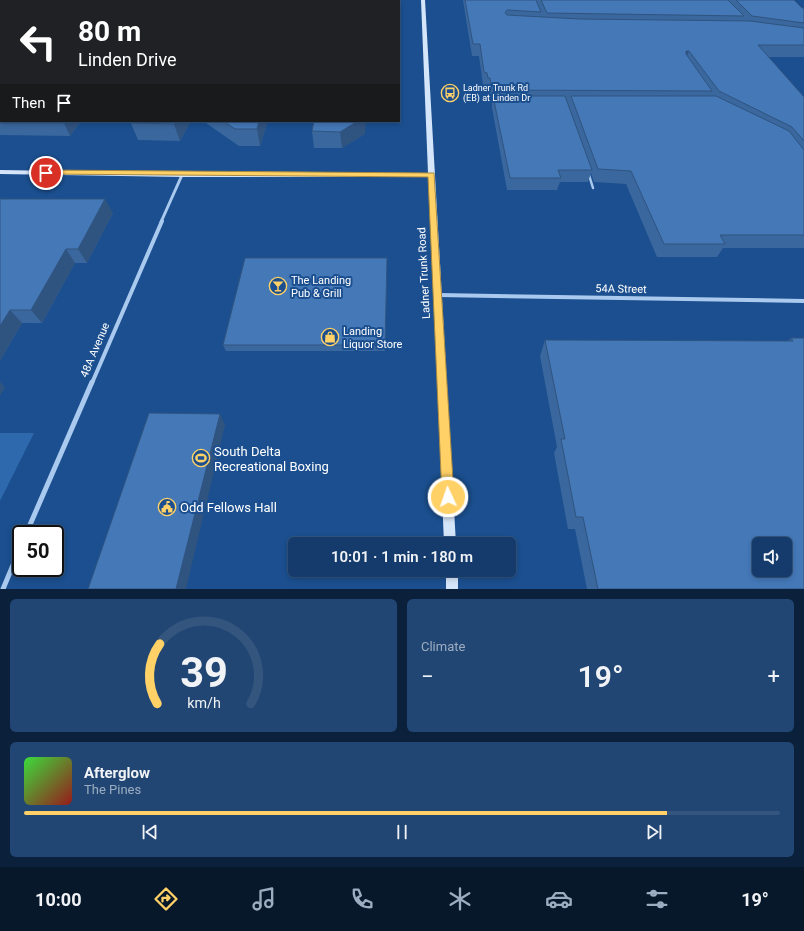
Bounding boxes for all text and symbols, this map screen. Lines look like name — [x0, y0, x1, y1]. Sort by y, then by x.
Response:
text: 80 m — [78, 15, 141, 48]
icon: left — [12, 16, 64, 68]
text: Linden Drive — [78, 49, 177, 70]
bus stop icon: Ladner Trunk Rd (EB) at Linden Dr — [440, 83, 460, 103]
place label: Ladner Trunk Rd (EB) at Linden Dr — [463, 83, 530, 104]
icon: arrive — [53, 92, 75, 114]
text: Then — [12, 94, 45, 112]
pin — [29, 156, 63, 190]
icon: arrive — [35, 162, 57, 184]
street label: Ladner Trunk Road — [415, 227, 433, 319]
place label: The Landing Pub & Grill — [291, 274, 351, 300]
bar icon: The Landing Pub & Grill — [268, 276, 288, 296]
street label: 54A Street — [595, 282, 647, 296]
street label: 48A Avenue — [78, 321, 112, 379]
place label: Landing Liquor Store — [343, 325, 403, 351]
shop icon: Landing Liquor Store — [320, 327, 340, 347]
place label: South Delta Recreational Boxing — [214, 444, 329, 474]
sports icon: South Delta Recreational Boxing — [191, 448, 211, 468]
position arrow — [427, 476, 469, 518]
public building icon: Odd Fellows Hall — [157, 497, 177, 517]
place label: Odd Fellows Hall — [180, 500, 277, 515]
speed limit sign: 50 — [12, 525, 64, 577]
map controls — [752, 537, 792, 577]
button: sound — [752, 537, 792, 577]
text: 10:01 · 1 min · 180 m — [331, 548, 473, 566]
text: Climate — [421, 639, 465, 654]
text: 39 — [180, 647, 227, 696]
text: 19° — [578, 659, 623, 694]
text: − — [421, 664, 434, 689]
text: + — [768, 664, 780, 689]
text: km/h — [187, 694, 220, 710]
text: Afterglow — [84, 764, 150, 782]
text: The Pines — [84, 782, 141, 797]
icon: previous — [139, 821, 161, 843]
icon: pause — [391, 821, 413, 843]
icon: next — [643, 821, 665, 843]
icon: directions — [152, 885, 180, 913]
icon: music — [250, 885, 278, 913]
icon: phone — [348, 885, 376, 913]
icon: climate — [446, 885, 474, 913]
icon: car — [545, 885, 573, 913]
icon: filters — [643, 885, 671, 913]
text: 10:00 — [35, 889, 82, 910]
text: 19° — [741, 889, 769, 910]

